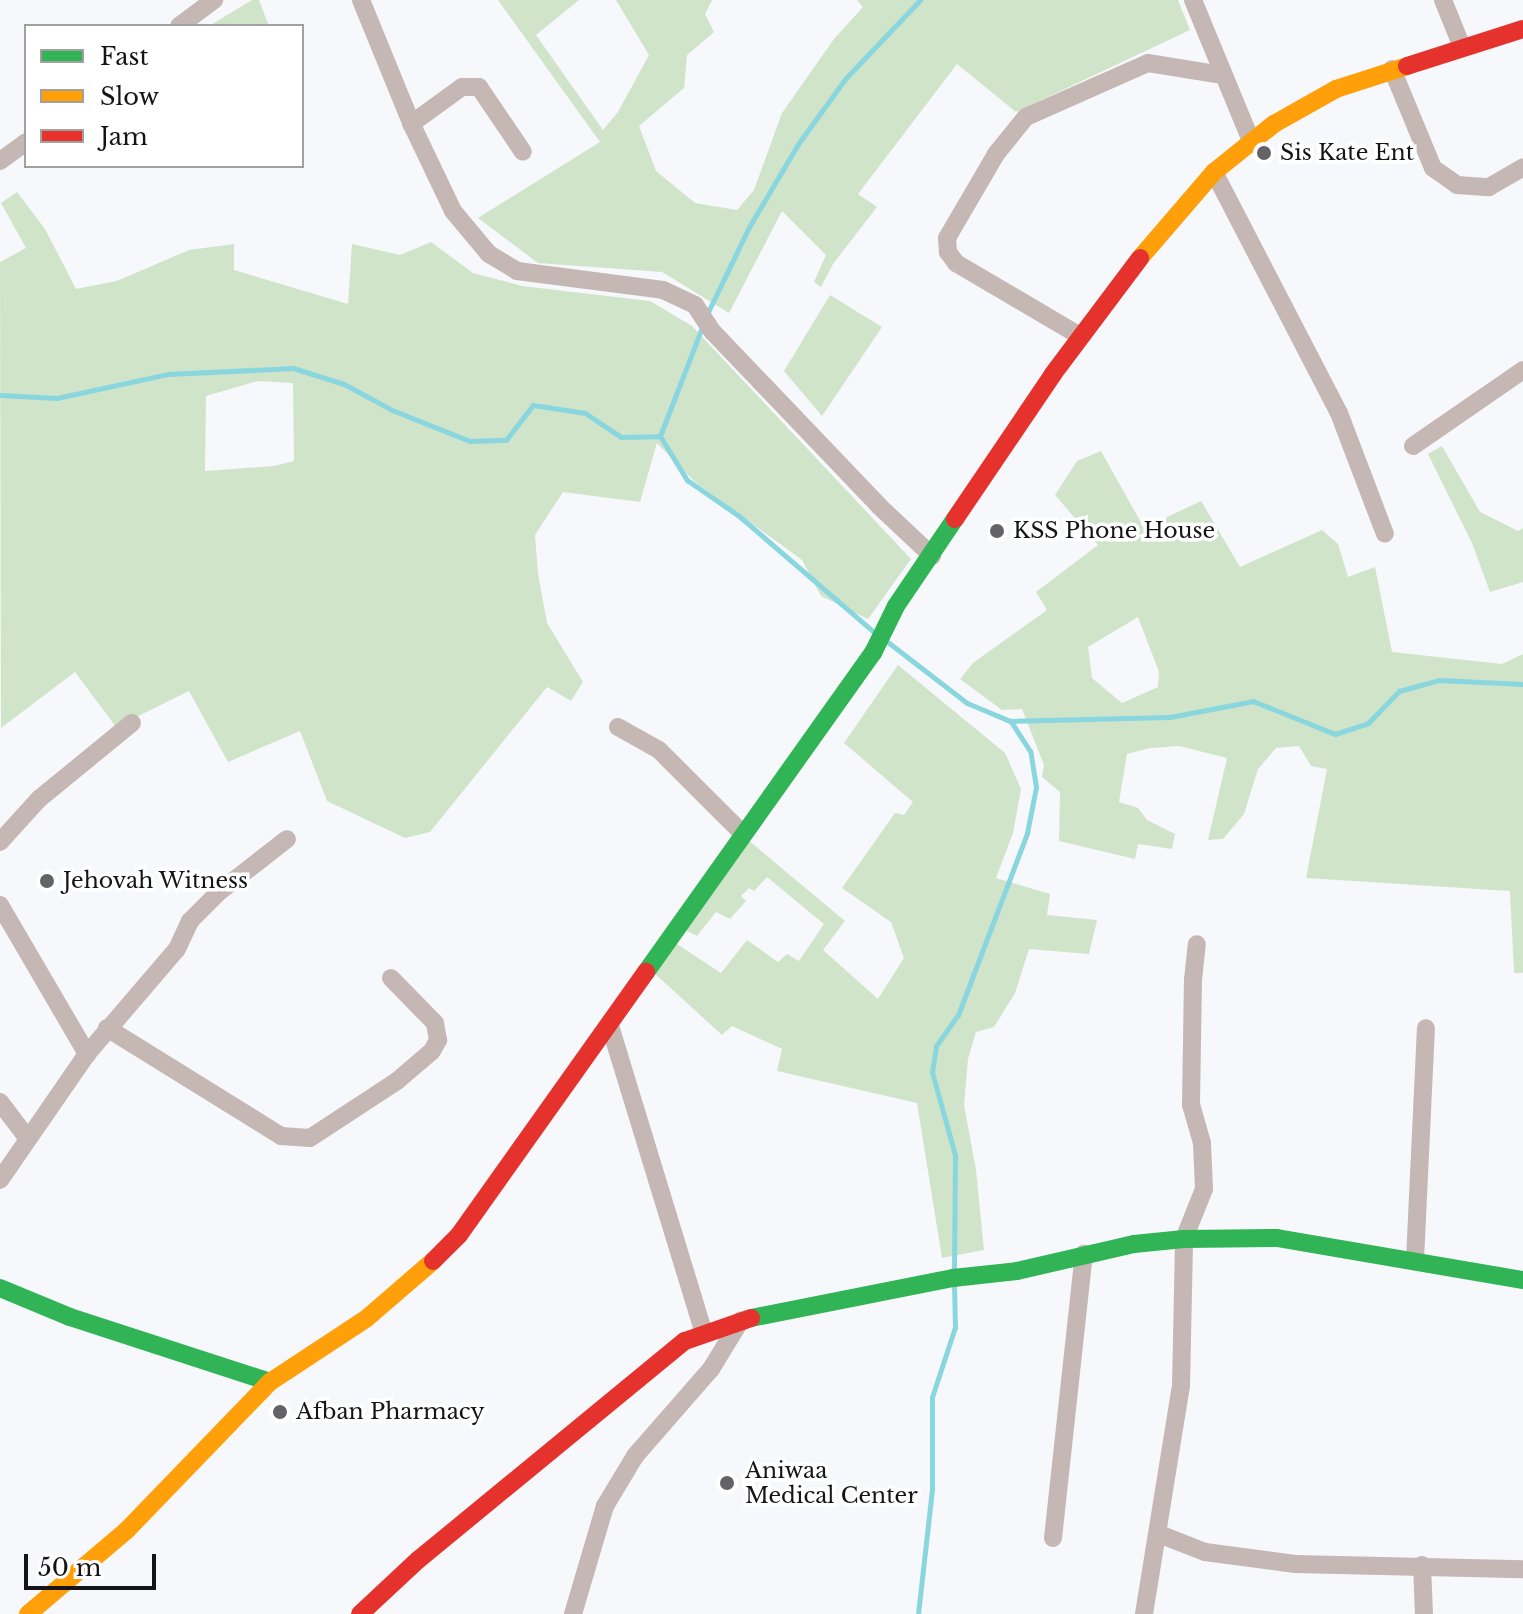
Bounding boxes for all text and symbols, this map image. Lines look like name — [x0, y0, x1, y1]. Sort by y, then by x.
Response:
legend — [24, 24, 304, 168]
text: Fast — [100, 42, 148, 71]
text: Slow — [100, 82, 159, 111]
text: Jam — [100, 122, 148, 151]
place label: Sis Kate Ent — [1280, 140, 1414, 166]
marker: Sis Kate Ent — [1255, 144, 1273, 162]
place label: KSS Phone House — [1013, 518, 1215, 544]
marker: KSS Phone House — [988, 522, 1006, 540]
place label: Jehovah Witness — [63, 868, 249, 894]
marker: Jehovah Witness — [38, 872, 56, 890]
place label: Afban Pharmacy — [296, 1399, 485, 1425]
marker: Afban Pharmacy — [271, 1403, 289, 1421]
place label: Aniwaa Medical Center — [745, 1457, 918, 1508]
marker: Aniwaa Medical Center — [716, 1472, 738, 1494]
scale bar — [28, 1538, 160, 1588]
text: 50 m — [38, 1553, 101, 1582]

